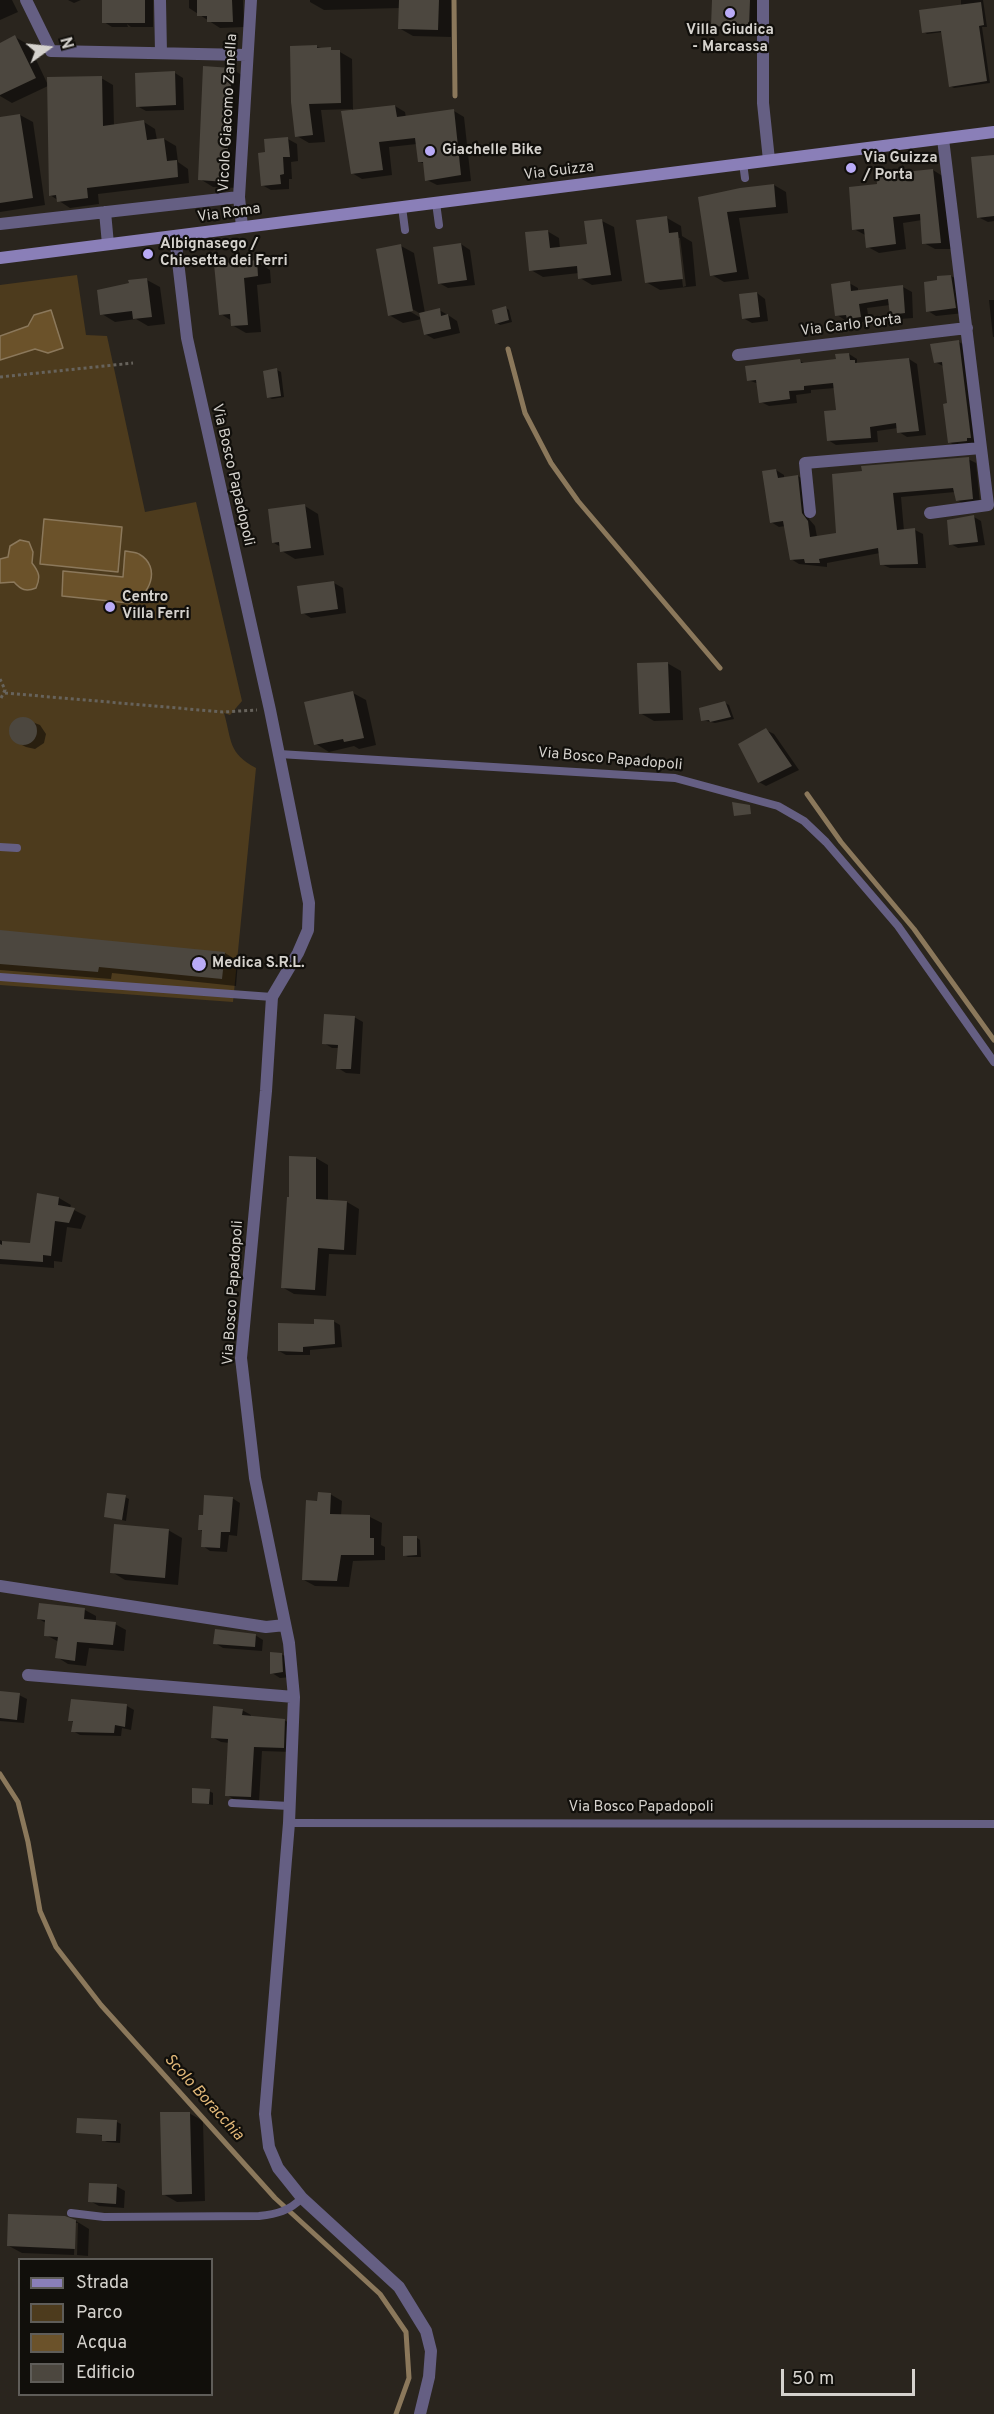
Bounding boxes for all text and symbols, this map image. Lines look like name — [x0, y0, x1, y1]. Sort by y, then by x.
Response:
marker: Villa Giudica - Marcassa — [723, 6, 737, 20]
north arrow — [18, 18, 78, 78]
place label: Villa Giudica - Marcassa — [686, 22, 774, 57]
street label: Vicolo Giacomo Zanella — [216, 33, 242, 193]
text: N — [54, 35, 77, 51]
place label: Giachelle Bike — [442, 142, 542, 160]
marker: Giachelle Bike — [423, 144, 437, 158]
place label: Via Guizza / Porta — [863, 150, 938, 185]
street label: Via Guizza — [523, 159, 595, 185]
marker: Via Guizza / Porta — [844, 161, 858, 175]
street label: Via Roma — [196, 201, 262, 227]
place label: Albignasego / Chiesetta dei Ferri — [160, 236, 288, 271]
marker: Albignasego / Chiesetta dei Ferri — [141, 247, 155, 261]
street label: Via Carlo Porta — [799, 311, 903, 341]
street label: Via Bosco Papadopoli — [207, 402, 257, 548]
place label: Centro Villa Ferri — [122, 589, 190, 624]
marker: Centro Villa Ferri — [103, 600, 117, 614]
street label: Via Bosco Papadopoli — [537, 745, 683, 775]
marker: Medica S.R.L. — [190, 955, 208, 973]
place label: Medica S.R.L. — [212, 955, 305, 973]
street label: Via Bosco Papadopoli — [220, 1220, 248, 1366]
street label: Via Bosco Papadopoli — [568, 1799, 714, 1817]
water label: Scolo Boracchia — [159, 2051, 247, 2145]
legend — [18, 2258, 213, 2396]
text: Strada — [76, 2272, 129, 2295]
text: Parco — [76, 2302, 122, 2325]
text: Acqua — [76, 2332, 127, 2355]
scale bar — [784, 2357, 918, 2395]
text: Edificio — [76, 2362, 135, 2385]
text: 50 m — [792, 2368, 834, 2391]

